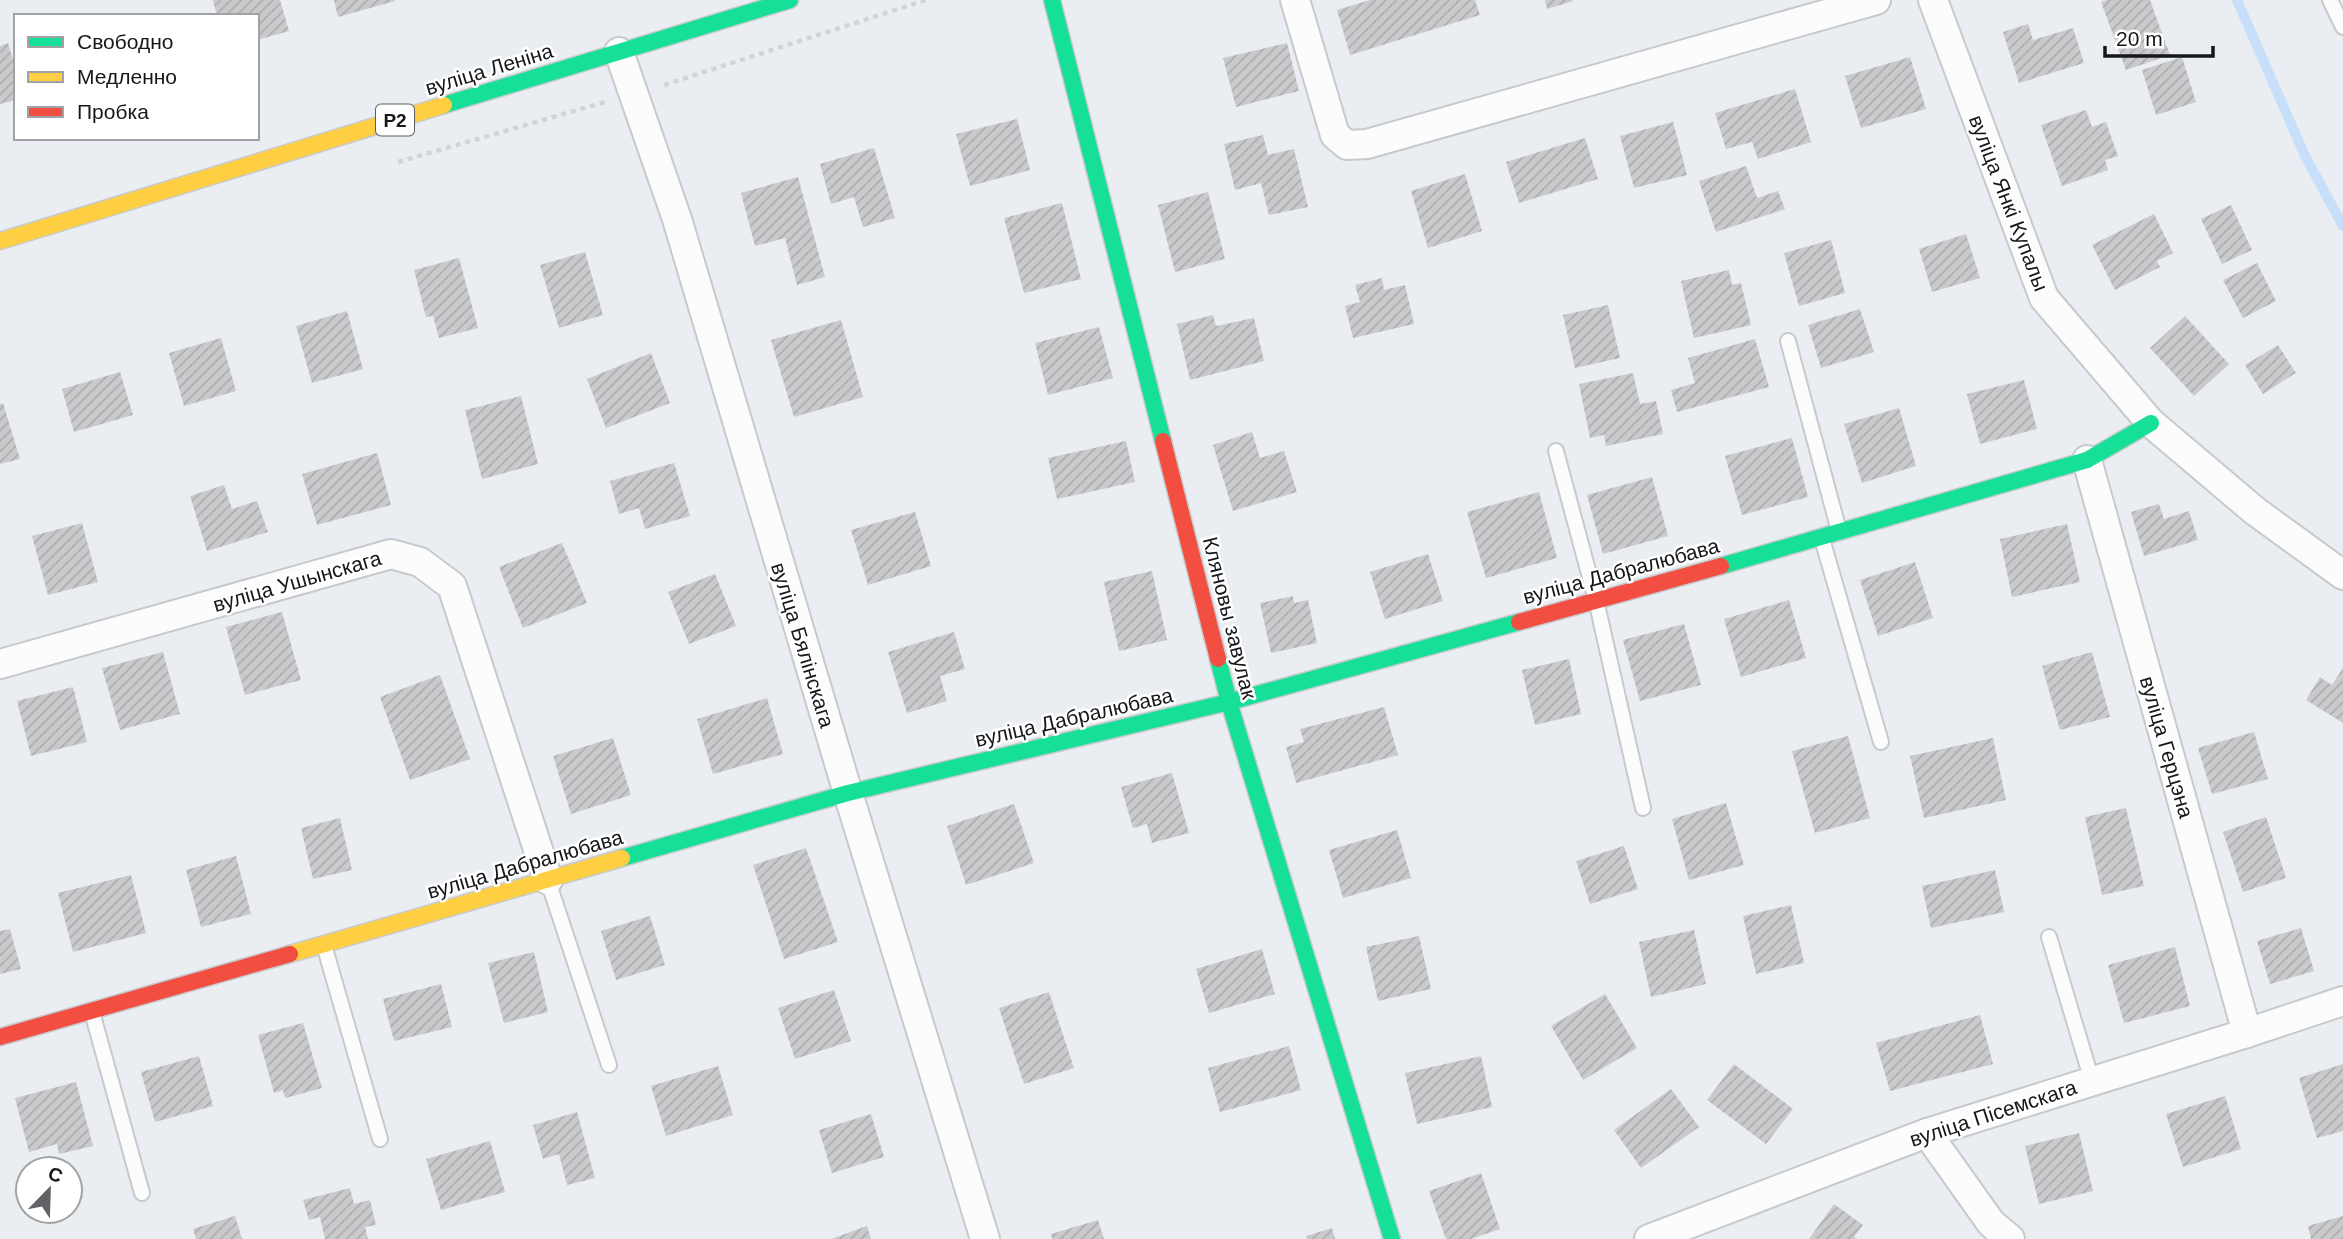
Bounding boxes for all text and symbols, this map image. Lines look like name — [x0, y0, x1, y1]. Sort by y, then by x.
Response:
legend — [14, 14, 259, 140]
scale bar — [2105, 14, 2214, 58]
text: 20 m — [2116, 27, 2163, 50]
text: Свободно — [77, 30, 174, 53]
street label: вуліца Леніна — [422, 39, 556, 99]
text: Медленно — [77, 65, 177, 88]
text: Пробка — [77, 100, 149, 123]
road number: Р2 — [376, 104, 414, 136]
street label: вуліца Янкі Купалы — [1965, 112, 2053, 294]
street label: Кляновы завулак — [1199, 534, 1261, 702]
street label: вуліца Дабралюбава — [1520, 534, 1722, 608]
street label: вуліца Ушынскага — [210, 546, 384, 616]
street label: вуліца Бялінскага — [767, 560, 839, 731]
street label: вуліца Герцэна — [2136, 673, 2198, 821]
street label: вуліца Дабралюбава — [973, 683, 1175, 751]
street label: вуліца Дабралюбава — [425, 825, 626, 903]
street label: вуліца Пісемскага — [1907, 1075, 2080, 1151]
north arrow — [14, 1155, 84, 1225]
text: С — [45, 1162, 66, 1187]

